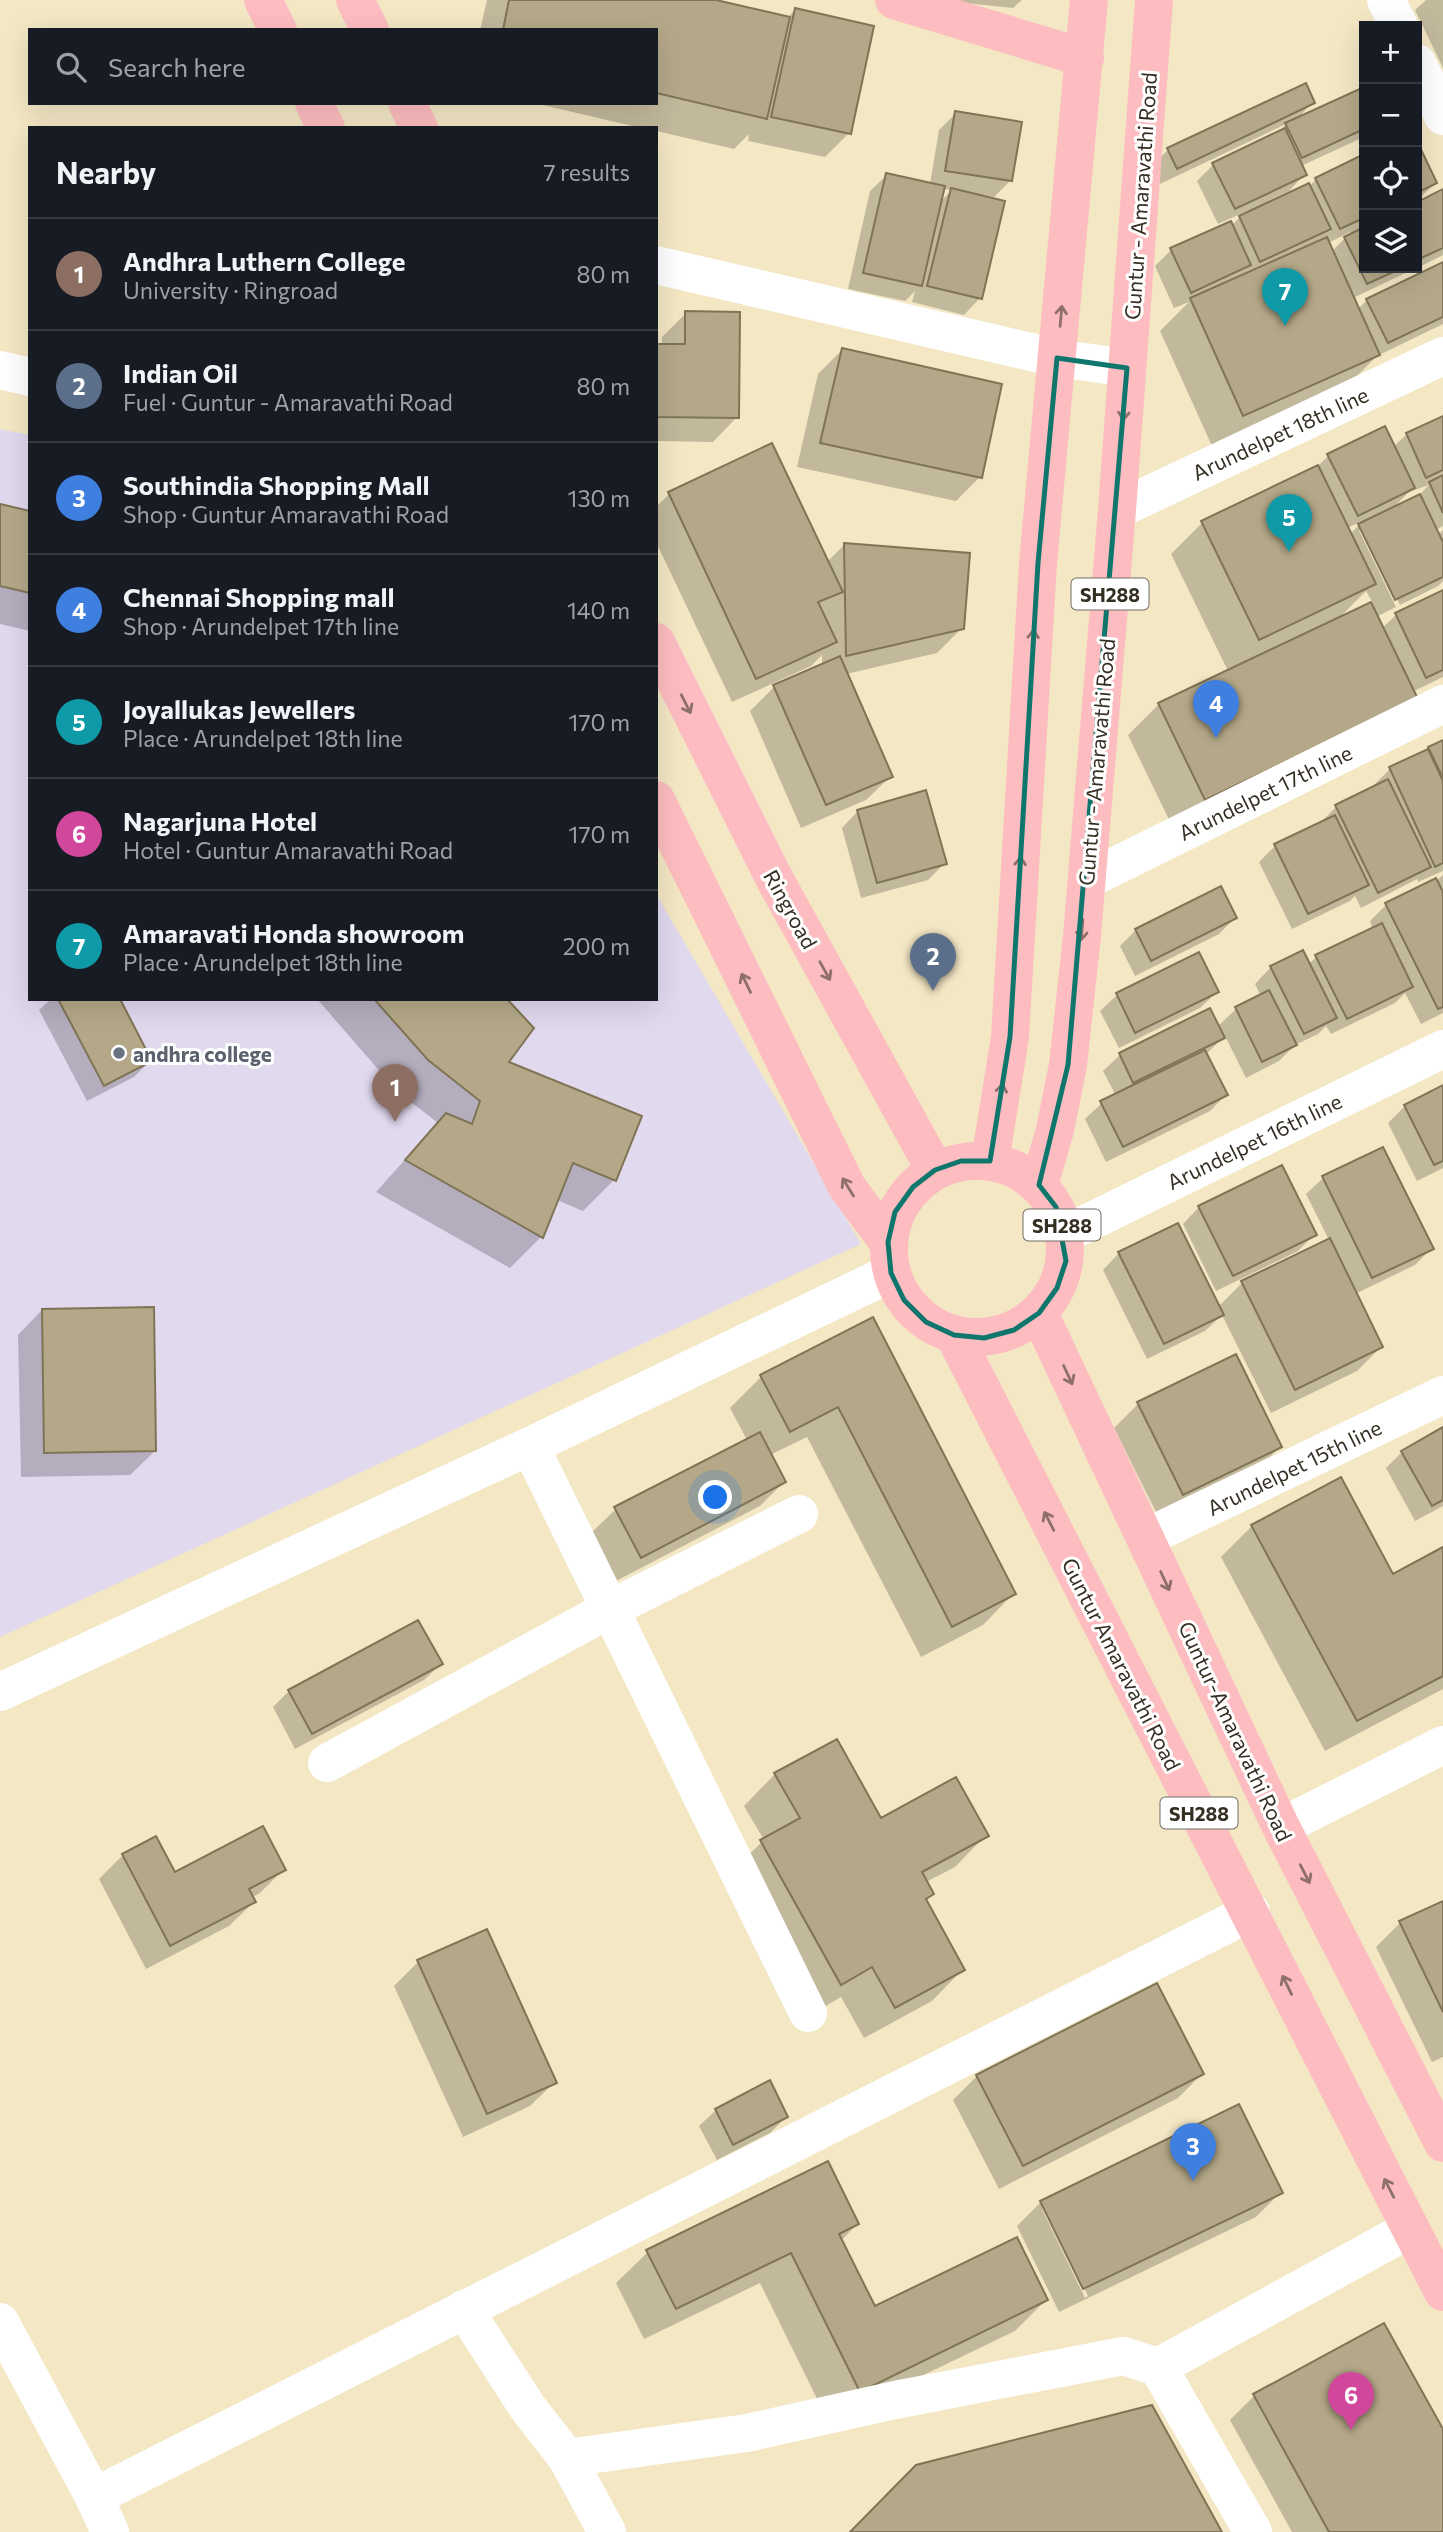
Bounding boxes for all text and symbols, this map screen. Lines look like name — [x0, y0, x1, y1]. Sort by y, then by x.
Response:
map controls — [1359, 21, 1422, 273]
button: + — [1359, 21, 1422, 84]
search box — [28, 28, 658, 105]
icon: search — [52, 48, 90, 86]
text: Search here — [108, 51, 246, 82]
street label: Guntur - Amaravathi Road — [1119, 71, 1161, 321]
button: − — [1359, 84, 1422, 147]
button: locate — [1359, 147, 1422, 210]
text: Nearby — [56, 153, 156, 190]
text: 7 results — [543, 158, 630, 186]
button: layers — [1359, 210, 1422, 273]
text: Andhra Luthern College — [123, 245, 405, 276]
text: 1 — [74, 260, 84, 288]
text: 80 m — [577, 260, 630, 288]
pin: 7 — [1262, 268, 1308, 326]
text: University · Ringroad — [123, 276, 338, 304]
one-way arrow — [1055, 305, 1068, 328]
text: Indian Oil — [123, 357, 238, 388]
text: 2 — [72, 372, 86, 400]
text: 80 m — [577, 372, 630, 400]
street label: Arundelpet 18th line — [1188, 381, 1372, 485]
text: Fuel · Guntur - Amaravathi Road — [123, 388, 453, 416]
one-way arrow — [1117, 398, 1130, 421]
text: Southindia Shopping Mall — [123, 469, 430, 500]
text: 3 — [72, 484, 86, 512]
text: 130 m — [568, 484, 630, 512]
pin: 5 — [1266, 494, 1312, 552]
text: Shop · Guntur Amaravathi Road — [123, 500, 449, 528]
road number: SH288 — [1072, 579, 1148, 610]
text: Chennai Shopping mall — [123, 581, 395, 612]
text: 4 — [72, 596, 86, 624]
text: 140 m — [567, 596, 630, 624]
text: Shop · Arundelpet 17th line — [123, 612, 399, 640]
one-way arrow — [1027, 629, 1040, 652]
street label: Guntur - Amaravathi Road — [1073, 637, 1119, 887]
pin: 4 — [1193, 680, 1239, 738]
text: Joyallukas Jewellers — [123, 693, 355, 724]
one-way arrow — [679, 693, 693, 714]
text: 5 — [72, 708, 86, 736]
text: 170 m — [569, 708, 630, 736]
text: Place · Arundelpet 18th line — [123, 724, 403, 752]
street label: Arundelpet 17th line — [1174, 739, 1356, 845]
text: Nagarjuna Hotel — [123, 805, 317, 836]
text: 6 — [72, 820, 86, 848]
text: 170 m — [569, 820, 630, 848]
text: Hotel · Guntur Amaravathi Road — [123, 836, 453, 864]
one-way arrow — [1014, 856, 1027, 879]
street label: Ringroad — [759, 865, 823, 953]
text: Amaravati Honda showroom — [123, 917, 464, 948]
one-way arrow — [1075, 918, 1088, 941]
text: 7 — [73, 932, 85, 960]
text: 200 m — [563, 932, 630, 960]
pin: 2 — [910, 933, 956, 991]
text: Place · Arundelpet 18th line — [123, 948, 403, 976]
one-way arrow — [818, 960, 832, 980]
one-way arrow — [739, 973, 753, 994]
place label: andhra college — [133, 1041, 272, 1066]
marker: andhra college — [111, 1045, 127, 1061]
pin: 1 — [372, 1064, 418, 1122]
one-way arrow — [995, 1083, 1008, 1106]
street label: Arundelpet 16th line — [1163, 1088, 1345, 1194]
one-way arrow — [841, 1177, 855, 1197]
road number: SH288 — [1024, 1210, 1100, 1240]
one-way arrow — [1062, 1364, 1075, 1385]
street label: Arundelpet 15th line — [1203, 1414, 1385, 1520]
your location — [698, 1480, 732, 1514]
one-way arrow — [1041, 1511, 1055, 1532]
street label: Guntur Amaravathi Road — [1057, 1554, 1187, 1774]
one-way arrow — [1159, 1570, 1172, 1591]
street label: Guntur-Amaravathi Road — [1174, 1617, 1298, 1845]
road number: SH288 — [1160, 1798, 1238, 1828]
one-way arrow — [1299, 1863, 1313, 1884]
one-way arrow — [1279, 1975, 1293, 1996]
pin: 3 — [1170, 2123, 1216, 2181]
one-way arrow — [1382, 2178, 1395, 2199]
pin: 6 — [1328, 2372, 1374, 2430]

